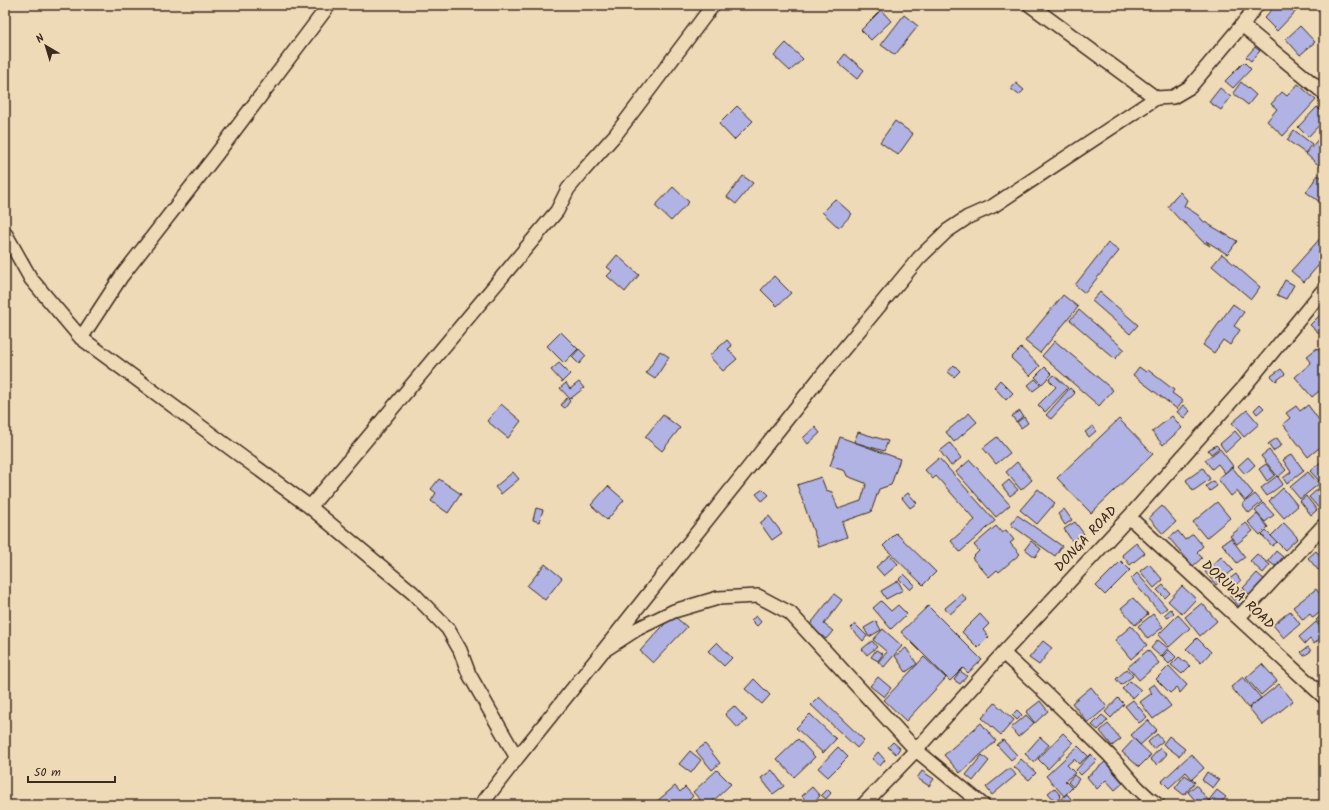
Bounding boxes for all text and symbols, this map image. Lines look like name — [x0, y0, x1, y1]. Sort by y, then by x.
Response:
north arrow — [26, 26, 66, 66]
text: N — [32, 30, 49, 48]
street label: DONGA ROAD — [1049, 501, 1123, 577]
street label: DORUWA ROAD — [1196, 555, 1280, 635]
scale bar — [28, 758, 115, 784]
text: 50 m — [34, 763, 61, 782]

